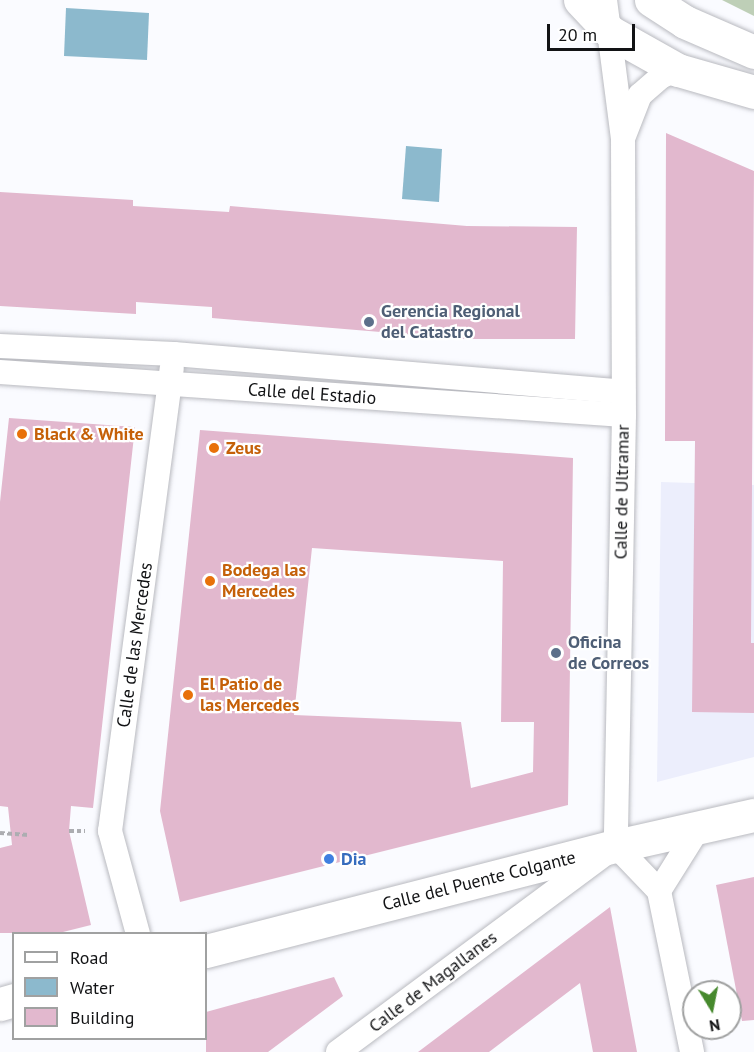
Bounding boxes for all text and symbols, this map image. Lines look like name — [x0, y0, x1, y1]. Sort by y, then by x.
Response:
scale bar — [550, 12, 638, 50]
text: 20 m — [558, 23, 597, 46]
place label: Gerencia Regional del Catastro — [381, 301, 520, 344]
marker: Gerencia Regional del Catastro — [362, 315, 376, 329]
street label: Calle del Estadio — [247, 379, 377, 409]
place label: Black & White — [34, 423, 145, 445]
street label: Calle de Ultramar — [610, 424, 634, 560]
marker: Black & White — [15, 427, 29, 441]
place label: Zeus — [226, 437, 261, 459]
marker: Zeus — [207, 441, 221, 455]
place label: Bodega las Mercedes — [222, 560, 306, 602]
street label: Calle de las Mercedes — [113, 561, 157, 729]
marker: Bodega las Mercedes — [203, 574, 217, 588]
place label: Oficina de Correos — [568, 632, 649, 674]
marker: Oficina de Correos — [549, 646, 563, 660]
place label: El Patio de las Mercedes — [200, 674, 299, 716]
marker: El Patio de las Mercedes — [181, 688, 195, 702]
street label: Calle del Puente Colgante — [380, 847, 578, 915]
place label: Dia — [341, 848, 366, 870]
marker: Dia — [322, 852, 336, 866]
street label: Calle de Magallanes — [365, 927, 501, 1037]
legend — [12, 932, 207, 1040]
text: Road — [70, 946, 108, 969]
text: Water — [70, 976, 114, 999]
north arrow — [682, 980, 742, 1040]
text: Building — [70, 1006, 134, 1029]
text: N — [708, 1015, 722, 1037]

